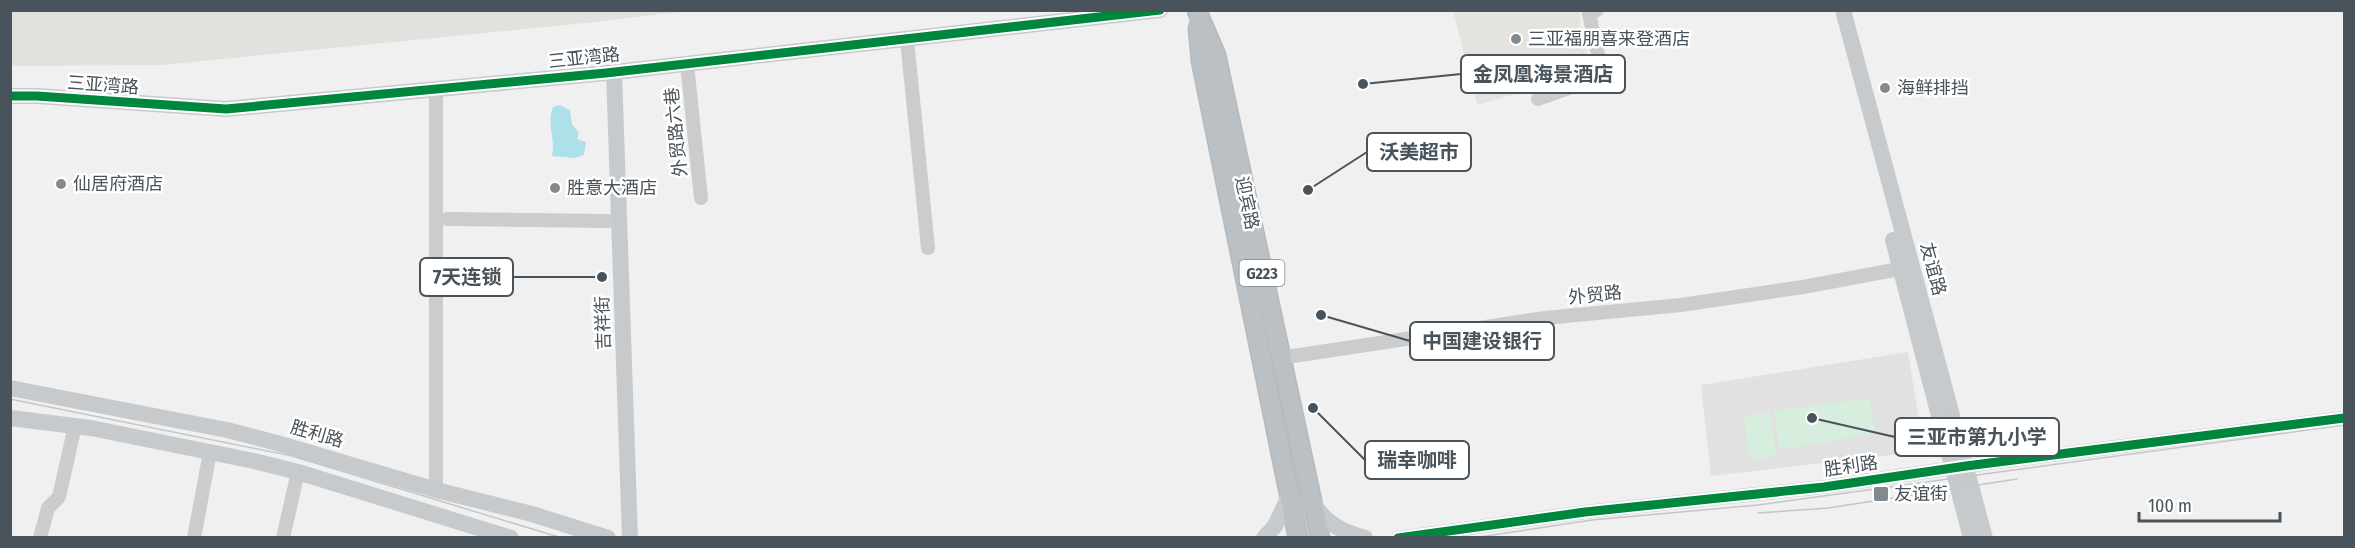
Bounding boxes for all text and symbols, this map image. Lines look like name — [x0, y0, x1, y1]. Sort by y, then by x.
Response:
place label: 三亚福朋喜来登酒店 — [1528, 28, 1690, 50]
marker: 三亚福朋喜来登酒店 — [1509, 32, 1523, 46]
street label: 三亚湾路 — [547, 43, 621, 73]
callout: 金凤凰海景酒店 — [1461, 55, 1625, 93]
text: 金凤凰海景酒店 — [1473, 62, 1613, 86]
street label: 三亚湾路 — [66, 72, 140, 98]
place label: 海鲜排挡 — [1897, 77, 1969, 99]
marker: 海鲜排挡 — [1878, 81, 1892, 95]
street label: 外贸路六巷 — [660, 86, 692, 178]
callout: 沃美超市 — [1367, 133, 1471, 171]
text: 沃美超市 — [1379, 140, 1459, 164]
place label: 仙居府酒店 — [73, 173, 163, 195]
street label: 迎宾路 — [1231, 174, 1263, 232]
marker: 仙居府酒店 — [54, 177, 68, 191]
place label: 胜意大酒店 — [567, 177, 657, 199]
marker: 胜意大酒店 — [548, 181, 562, 195]
street label: 友谊路 — [1915, 240, 1951, 298]
callout: 7天连锁 — [420, 258, 513, 296]
road number: G223 — [1240, 260, 1284, 286]
text: 7天连锁 — [433, 265, 502, 289]
street label: 外贸路 — [1567, 281, 1623, 309]
street label: 吉祥街 — [591, 296, 615, 350]
callout: 中国建设银行 — [1410, 322, 1554, 360]
text: 中国建设银行 — [1422, 329, 1542, 353]
street label: 胜利路 — [288, 416, 346, 452]
callout: 三亚市第九小学 — [1895, 418, 2059, 456]
text: 三亚市第九小学 — [1907, 425, 2047, 449]
callout: 瑞幸咖啡 — [1365, 441, 1469, 479]
text: 瑞幸咖啡 — [1377, 448, 1457, 472]
street label: 胜利路 — [1823, 451, 1879, 481]
place label: 友谊街 — [1894, 483, 1948, 505]
marker: 友谊街 — [1872, 485, 1890, 503]
scale bar — [2139, 485, 2280, 523]
text: 100 m — [2148, 495, 2192, 517]

